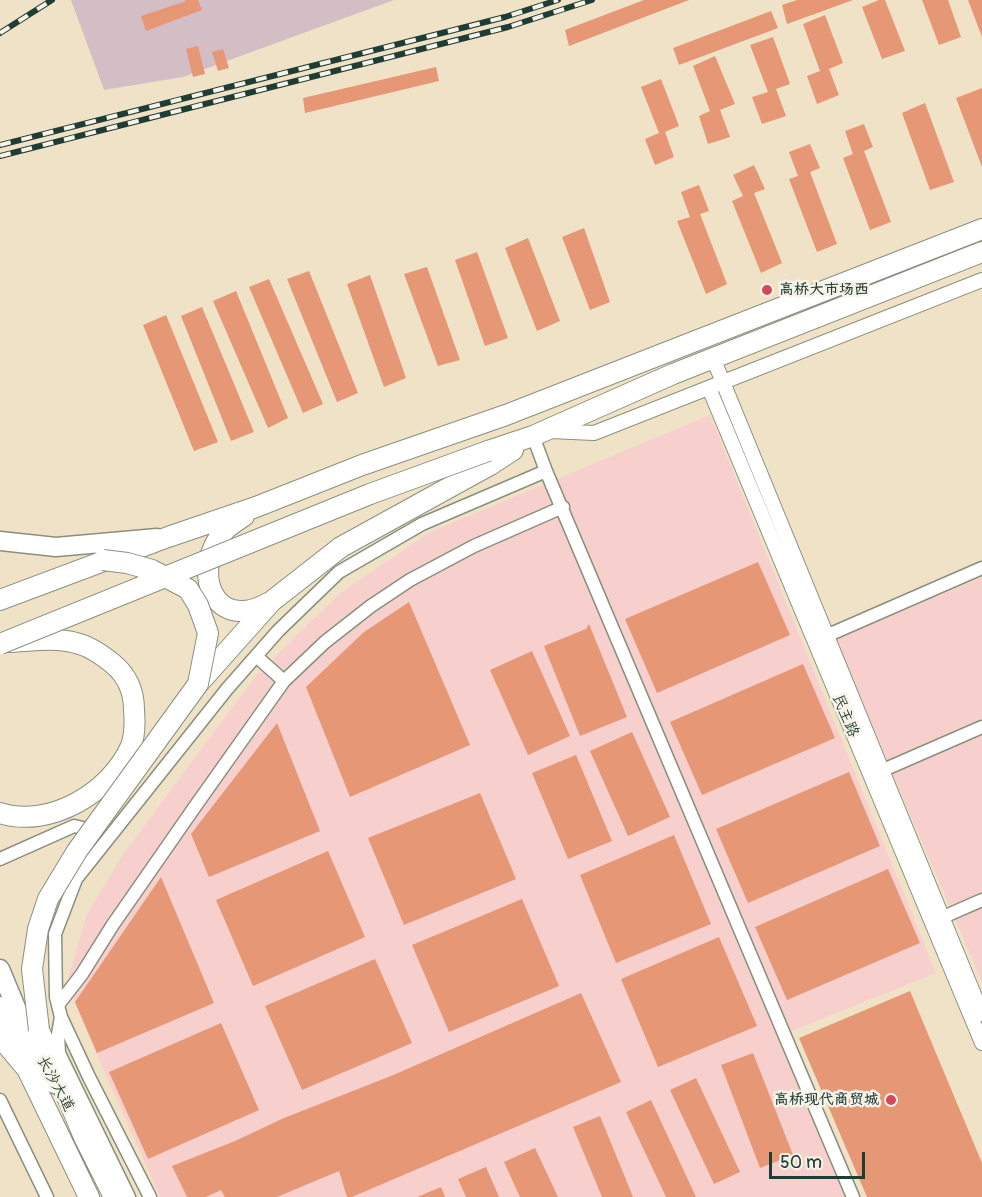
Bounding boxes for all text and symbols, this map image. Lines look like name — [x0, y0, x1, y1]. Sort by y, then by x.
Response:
place label: 高桥大市场西 — [779, 281, 869, 299]
marker: 高桥大市场西 — [760, 283, 774, 297]
street label: 民主路 — [828, 692, 862, 740]
street label: 长沙大道 — [33, 1053, 77, 1115]
place label: 高桥现代商贸城 — [774, 1091, 879, 1109]
marker: 高桥现代商贸城 — [884, 1093, 898, 1107]
scale bar — [772, 1140, 868, 1178]
text: 50 m — [780, 1151, 822, 1174]

